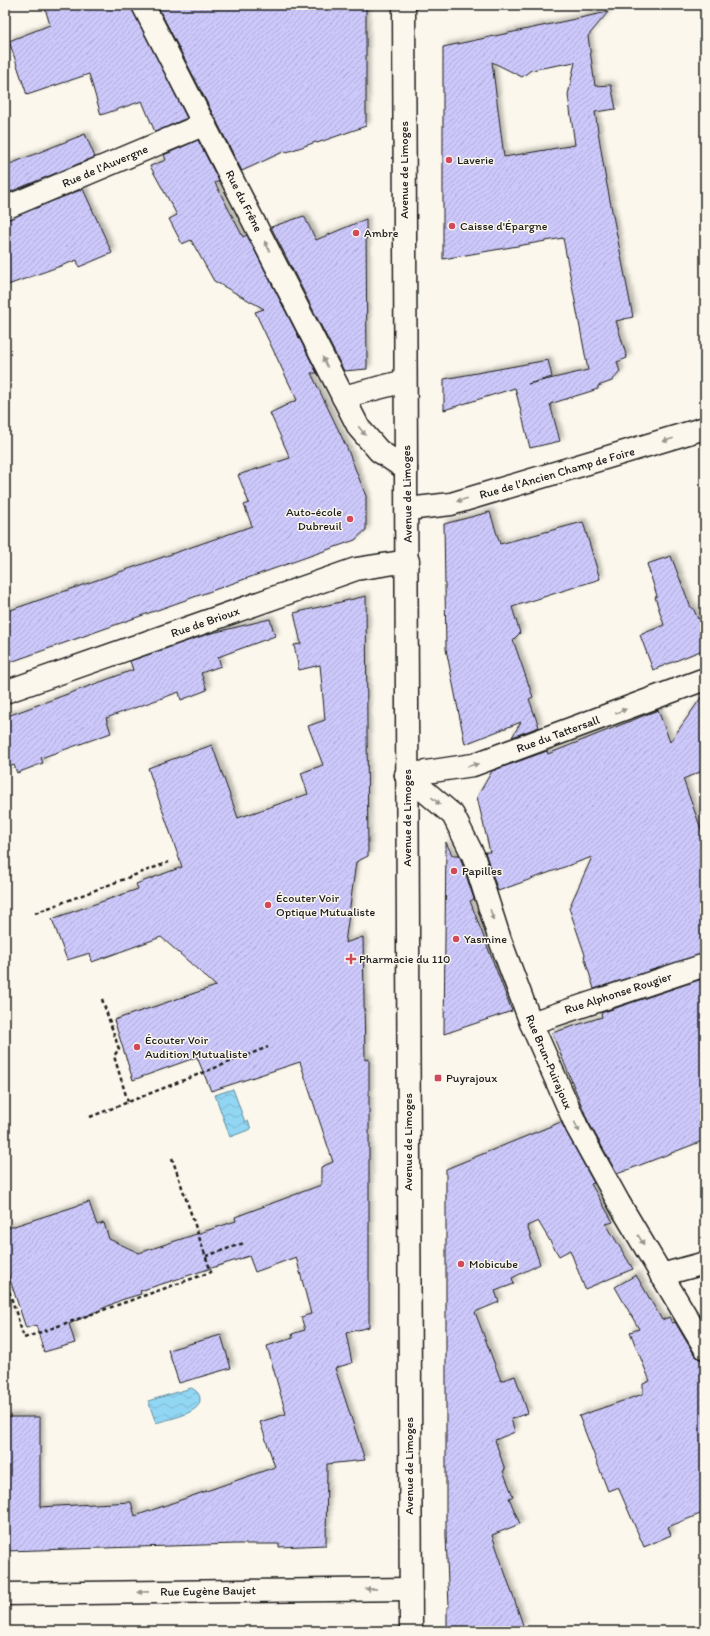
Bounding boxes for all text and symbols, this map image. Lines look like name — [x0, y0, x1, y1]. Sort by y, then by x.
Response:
street label: Avenue de Limoges — [397, 121, 411, 219]
street label: Rue de l'Auvergne — [60, 142, 150, 190]
place label: Laverie — [457, 153, 494, 167]
marker: Laverie — [444, 155, 454, 165]
street label: Rue du Frêne — [223, 168, 266, 234]
place label: Caisse d'Épargne — [460, 219, 548, 233]
marker: Caisse d'Épargne — [447, 221, 457, 231]
place label: Ambre — [364, 226, 399, 240]
marker: Ambre — [351, 228, 361, 238]
one-way arrow — [264, 240, 270, 252]
one-way arrow — [322, 356, 329, 368]
one-way arrow — [358, 425, 366, 436]
one-way arrow — [661, 437, 673, 443]
street label: Rue de l'Ancien Champ de Foire — [478, 444, 636, 502]
street label: Avenue de Limoges — [399, 445, 415, 543]
one-way arrow — [456, 497, 468, 503]
place label: Auto-école Dubreuil — [286, 505, 343, 533]
marker: Auto-école Dubreuil — [345, 514, 355, 524]
street label: Rue de Brioux — [169, 604, 241, 640]
one-way arrow — [616, 708, 628, 714]
street label: Rue du Tattersall — [515, 712, 602, 756]
one-way arrow — [466, 761, 479, 767]
street label: Avenue de Limoges — [400, 769, 414, 867]
one-way arrow — [431, 796, 441, 805]
place label: Papilles — [462, 864, 502, 878]
marker: Papilles — [449, 866, 459, 876]
place label: Écouter Voir Optique Mutualiste — [276, 891, 376, 919]
marker: Écouter Voir Optique Mutualiste — [263, 900, 273, 910]
one-way arrow — [489, 909, 495, 921]
place label: Yasmine — [464, 932, 507, 946]
marker: Yasmine — [451, 934, 461, 944]
place label: Pharmacie du 110 — [359, 952, 450, 966]
marker: Pharmacie du 110 — [346, 954, 356, 964]
street label: Rue Alphonse Rougier — [563, 969, 674, 1017]
street label: Rue Brun-Puirajoux — [523, 1013, 575, 1112]
place label: Écouter Voir Audition Mutualiste — [145, 1033, 248, 1061]
marker: Écouter Voir Audition Mutualiste — [132, 1042, 142, 1052]
place label: Puyrajoux — [446, 1071, 497, 1085]
marker: Puyrajoux — [433, 1073, 443, 1083]
street label: Avenue de Limoges — [401, 1093, 415, 1191]
one-way arrow — [574, 1121, 580, 1133]
one-way arrow — [637, 1234, 644, 1246]
place label: Mobicube — [469, 1257, 518, 1271]
marker: Mobicube — [456, 1259, 466, 1269]
street label: Avenue de Limoges — [402, 1417, 416, 1515]
street label: Rue Eugène Baujet — [160, 1583, 257, 1599]
one-way arrow — [364, 1586, 377, 1592]
one-way arrow — [136, 1589, 149, 1595]

